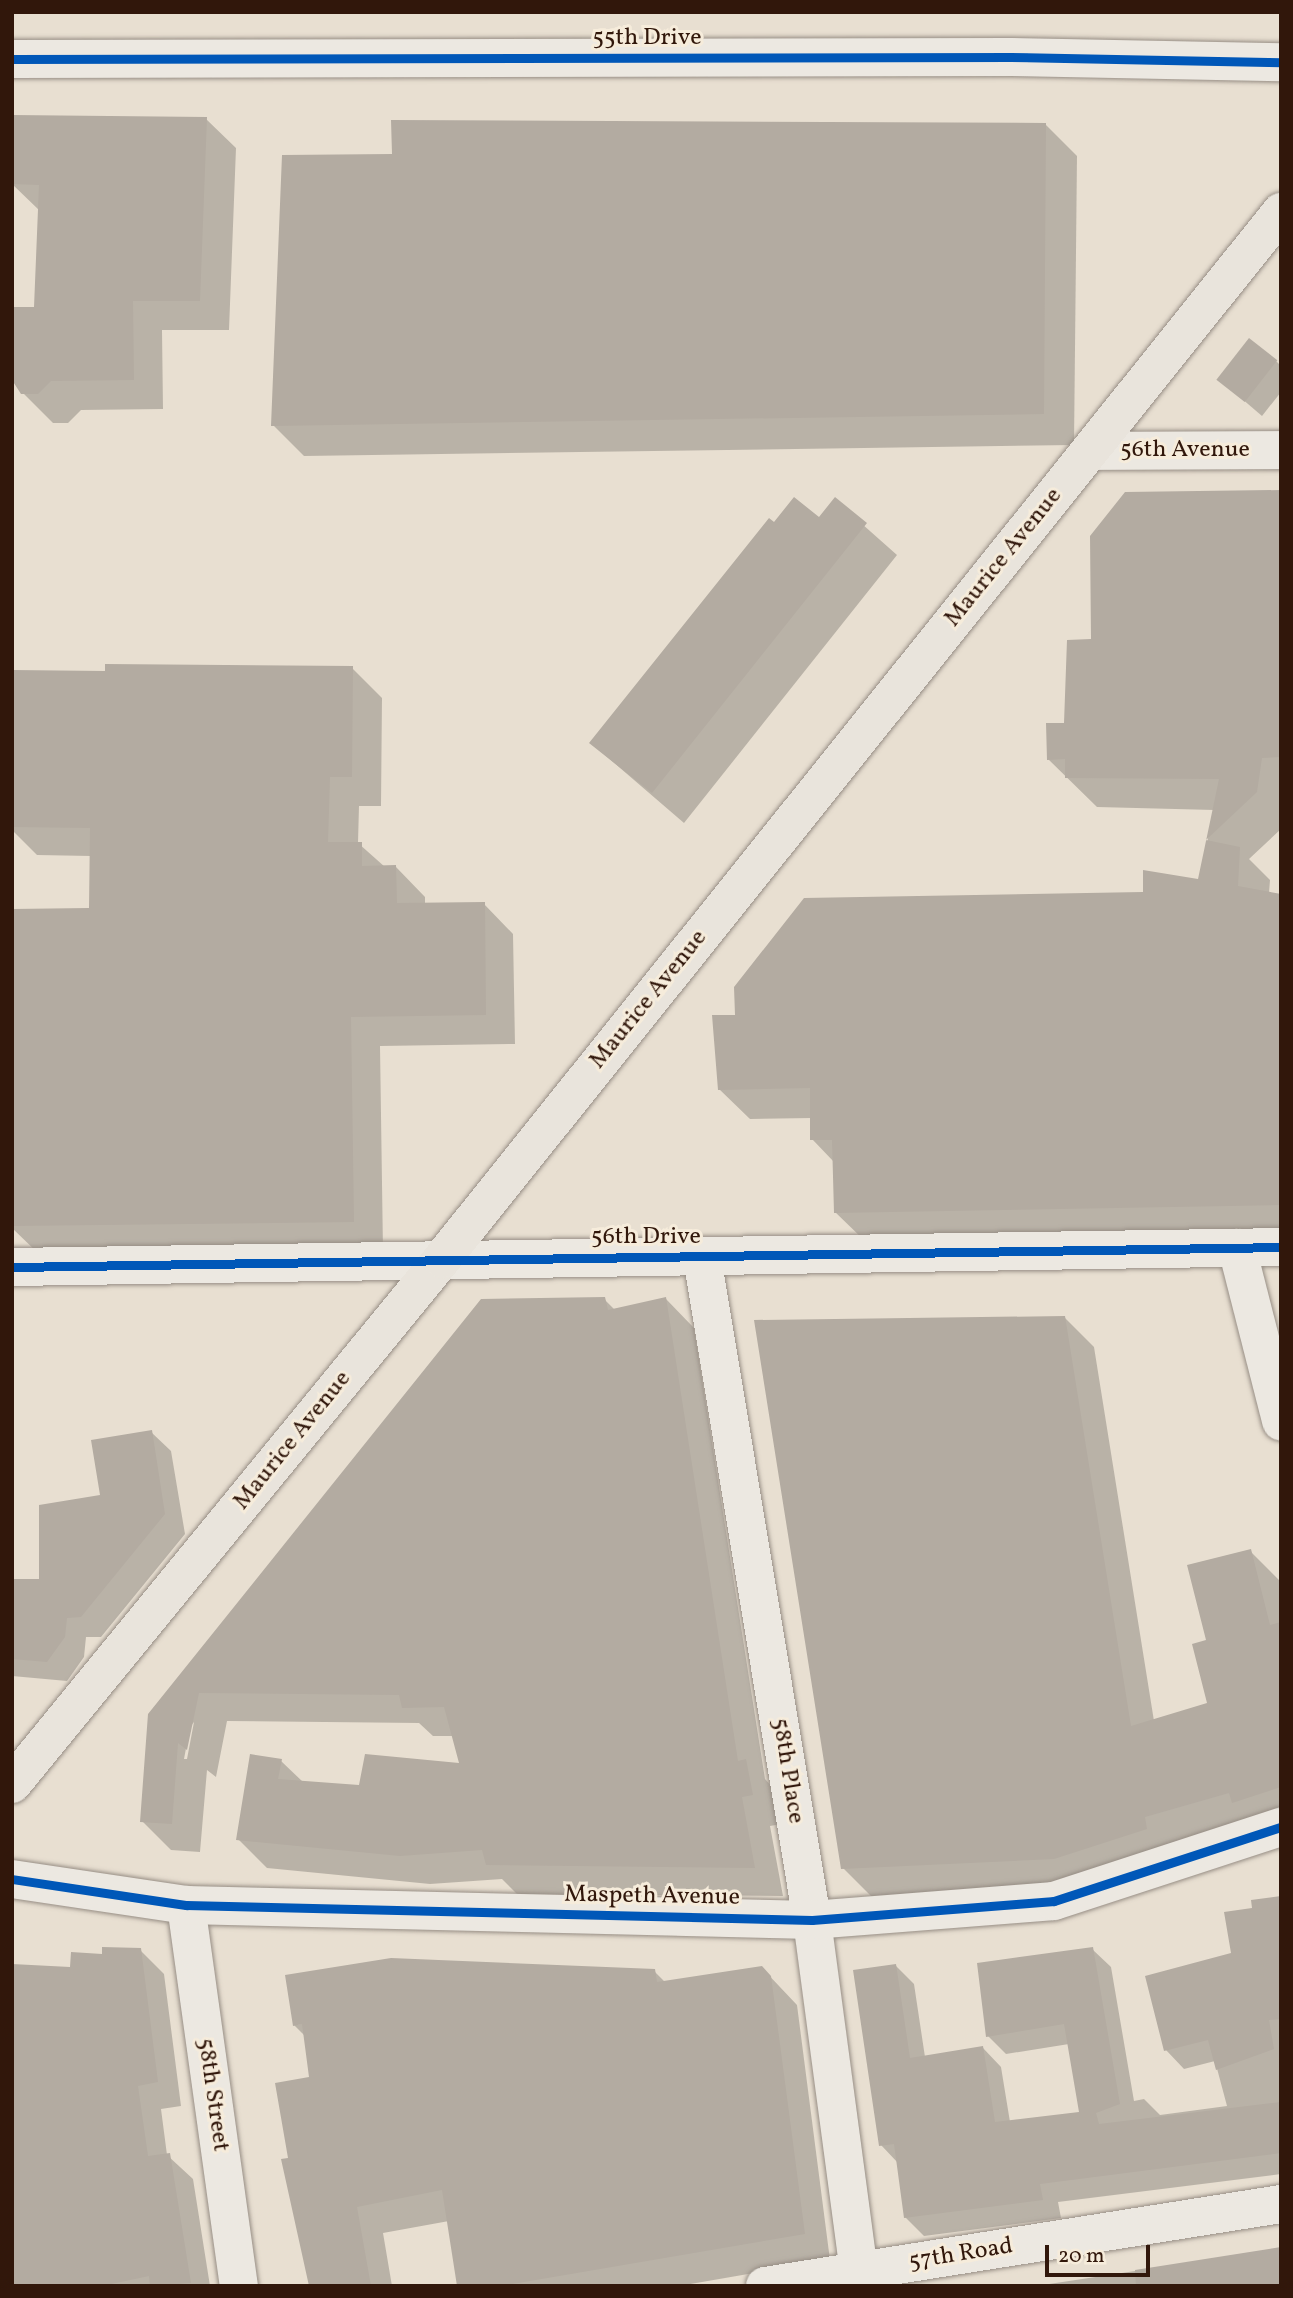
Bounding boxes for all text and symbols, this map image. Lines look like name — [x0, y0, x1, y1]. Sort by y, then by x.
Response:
street label: 55th Drive — [592, 25, 702, 53]
street label: 56th Avenue — [1120, 437, 1250, 465]
street label: Maurice Avenue — [939, 483, 1069, 633]
street label: Maurice Avenue — [584, 925, 714, 1075]
street label: 56th Drive — [591, 1224, 701, 1252]
street label: Maurice Avenue — [228, 1366, 358, 1516]
street label: 58th Place — [764, 1716, 810, 1826]
street label: Maspeth Avenue — [564, 1881, 740, 1913]
street label: 58th Street — [190, 2036, 234, 2154]
scale bar — [1048, 2232, 1153, 2276]
street label: 57th Road — [907, 2233, 1015, 2277]
text: 20 m — [1058, 2242, 1104, 2271]

